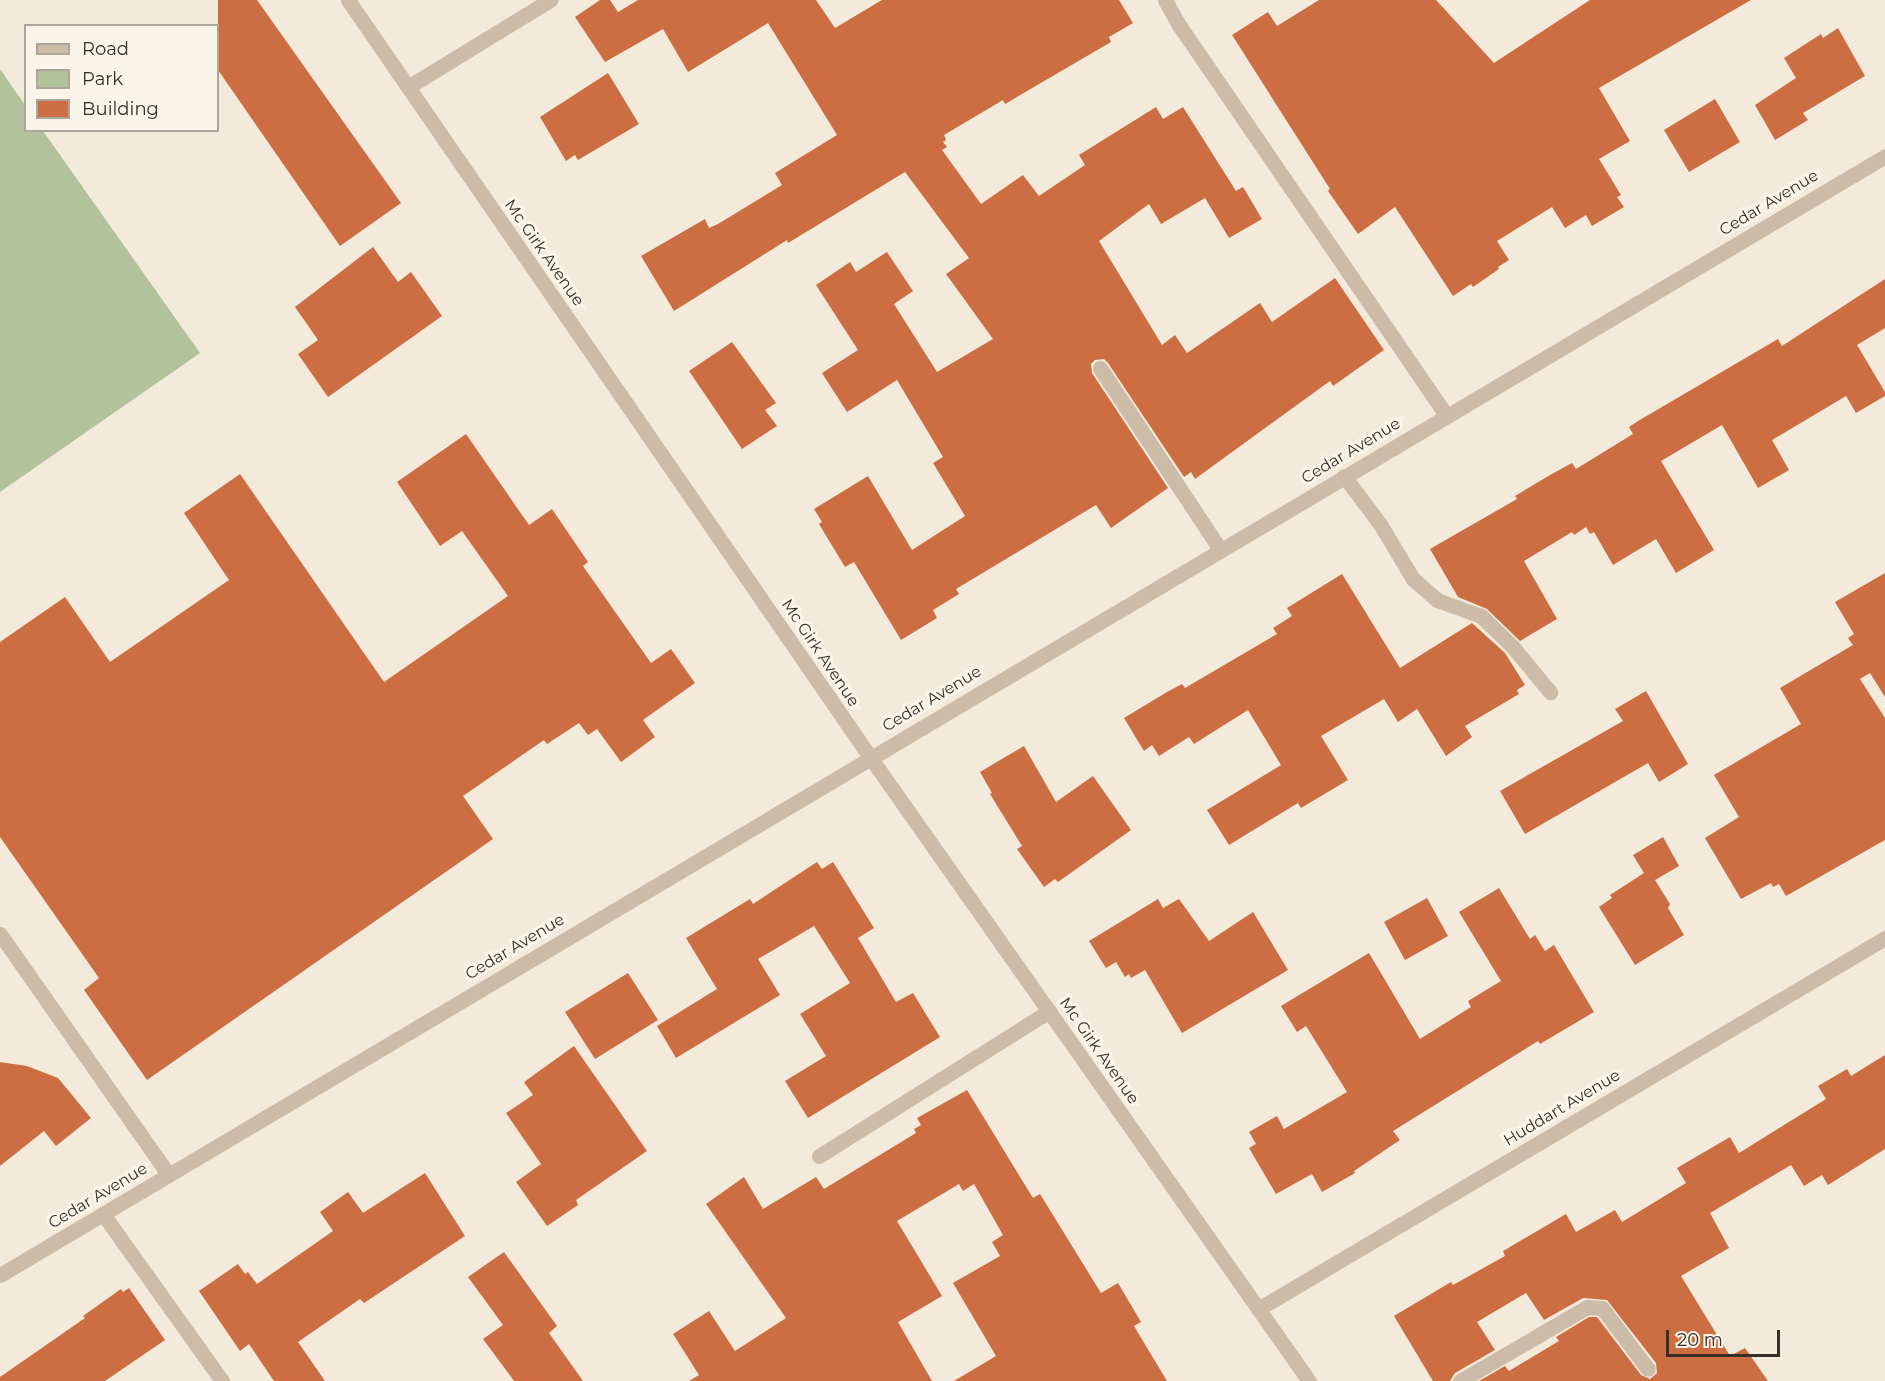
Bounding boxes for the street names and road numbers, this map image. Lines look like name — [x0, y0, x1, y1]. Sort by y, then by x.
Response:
street label: Cedar Avenue — [1716, 166, 1822, 240]
street label: Mc Girk Avenue — [500, 196, 588, 310]
street label: Cedar Avenue — [1298, 414, 1404, 488]
street label: Mc Girk Avenue — [777, 596, 863, 710]
street label: Cedar Avenue — [879, 662, 985, 736]
street label: Cedar Avenue — [462, 910, 568, 984]
street label: Mc Girk Avenue — [1055, 994, 1143, 1108]
street label: Huddart Avenue — [1500, 1066, 1624, 1150]
street label: Cedar Avenue — [45, 1159, 151, 1233]

